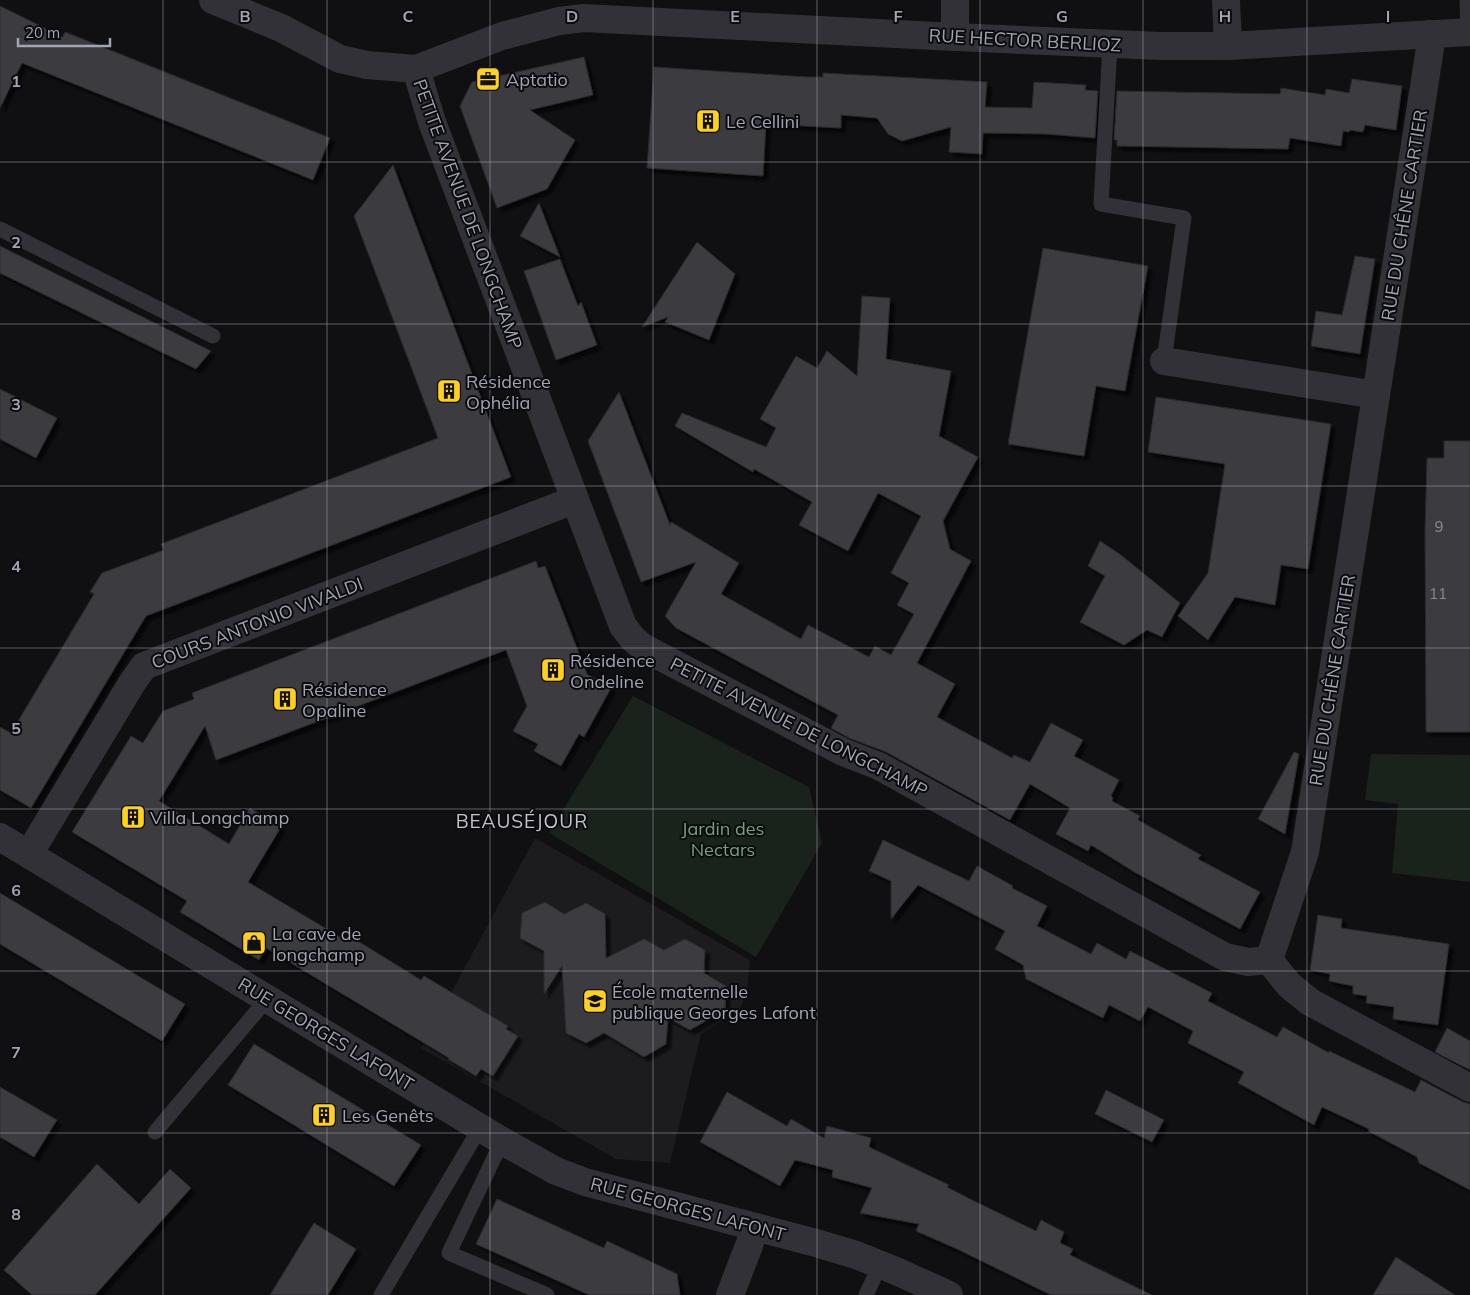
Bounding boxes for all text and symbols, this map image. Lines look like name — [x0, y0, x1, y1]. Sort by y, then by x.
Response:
text: B — [239, 6, 251, 26]
text: C — [403, 6, 414, 26]
text: D — [566, 6, 578, 26]
text: E — [730, 6, 740, 26]
text: F — [893, 6, 903, 26]
text: G — [1056, 6, 1068, 26]
text: H — [1219, 6, 1231, 26]
text: I — [1386, 6, 1390, 26]
scale bar — [18, 15, 110, 47]
text: 20 m — [25, 23, 60, 42]
street label: RUE HECTOR BERLIOZ — [928, 23, 1122, 57]
office icon: Aptatio — [475, 66, 501, 92]
place label: Aptatio — [506, 68, 568, 91]
text: 1 — [11, 71, 21, 91]
street label: PETITE AVENUE DE LONGCHAMP — [408, 76, 528, 352]
building icon: Le Cellini — [695, 108, 721, 134]
street label: RUE DU CHÊNE CARTIER — [1376, 108, 1432, 322]
place label: Le Cellini — [726, 110, 799, 133]
text: 2 — [11, 232, 21, 252]
place label: Résidence Ophélia — [466, 370, 551, 414]
building icon: Résidence Ophélia — [436, 378, 462, 404]
text: 3 — [11, 394, 21, 414]
house number: 9 — [1434, 517, 1444, 536]
text: 4 — [11, 556, 21, 576]
street label: COURS ANTONIO VIVALDI — [148, 572, 366, 674]
street label: RUE DU CHÊNE CARTIER — [1304, 573, 1360, 787]
house number: 11 — [1429, 584, 1447, 603]
place label: Résidence Ondeline — [570, 649, 655, 693]
street label: PETITE AVENUE DE LONGCHAMP — [666, 652, 932, 802]
building icon: Résidence Ondeline — [540, 657, 566, 683]
place label: Résidence Opaline — [302, 678, 387, 722]
building icon: Résidence Opaline — [272, 686, 298, 712]
text: 5 — [11, 718, 21, 738]
building icon: Villa Longchamp — [120, 804, 146, 830]
place label: Villa Longchamp — [150, 806, 289, 829]
district label: BEAUSÉJOUR — [456, 809, 588, 833]
park label: Jardin des Nectars — [682, 817, 765, 861]
text: 6 — [11, 880, 21, 900]
place label: La cave de longchamp — [272, 922, 365, 966]
shop icon: La cave de longchamp — [241, 930, 267, 956]
street label: RUE GEORGES LAFONT — [234, 972, 418, 1096]
place label: École maternelle publique Georges Lafont — [612, 980, 816, 1024]
school or university icon: École maternelle publique Georges Lafont — [582, 988, 608, 1014]
text: 7 — [11, 1042, 21, 1062]
building icon: Les Genêts — [311, 1102, 337, 1128]
place label: Les Genêts — [342, 1104, 434, 1127]
street label: RUE GEORGES LAFONT — [588, 1172, 788, 1246]
text: 8 — [11, 1204, 21, 1224]

